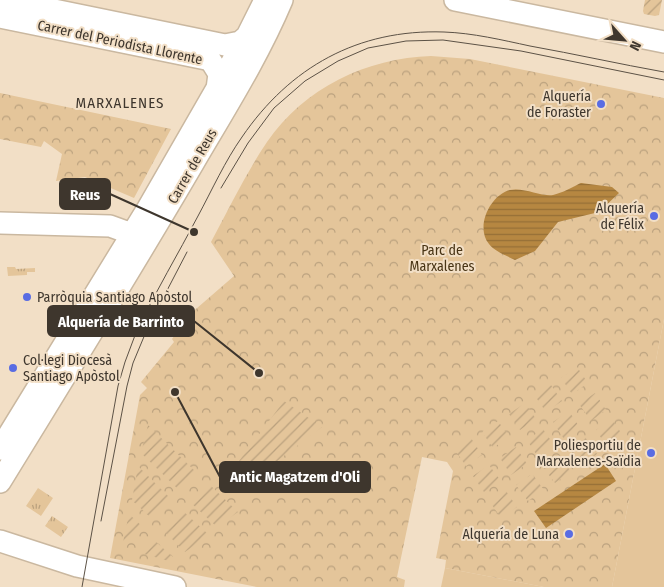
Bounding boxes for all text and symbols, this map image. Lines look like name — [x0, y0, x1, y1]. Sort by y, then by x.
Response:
north arrow — [599, 15, 649, 65]
street label: Carrer del Periodista Llorente — [36, 17, 204, 68]
text: N — [626, 38, 645, 53]
place label: Alquería de Foraster — [527, 88, 591, 121]
district label: MARXALENES — [75, 94, 165, 112]
marker: Alquería de Foraster — [595, 98, 607, 110]
street label: Carrer de Reus — [164, 126, 221, 207]
callout: Reus — [60, 179, 110, 209]
text: Reus — [70, 186, 101, 204]
place label: Alquería de Félix — [596, 200, 645, 233]
marker: Alquería de Félix — [648, 210, 660, 222]
park label: Parc de Marxalenes — [409, 242, 475, 275]
place label: Parròquia Santiago Apòstol — [37, 289, 193, 306]
marker: Parròquia Santiago Apòstol — [21, 291, 33, 303]
callout: Alquería de Barrinto — [48, 306, 194, 336]
text: Alquería de Barrinto — [57, 313, 184, 331]
place label: Col·legi Diocesà Santiago Apòstol — [23, 352, 120, 385]
marker: Col·legi Diocesà Santiago Apòstol — [7, 362, 19, 374]
place label: Poliesportiu de Marxalenes-Saïdia — [536, 437, 641, 470]
marker: Poliesportiu de Marxalenes-Saïdia — [645, 447, 657, 459]
callout: Antic Magatzem d'Oli — [220, 462, 370, 492]
text: Antic Magatzem d'Oli — [229, 468, 360, 486]
place label: Alquería de Luna — [462, 526, 559, 543]
marker: Alquería de Luna — [563, 528, 575, 540]

